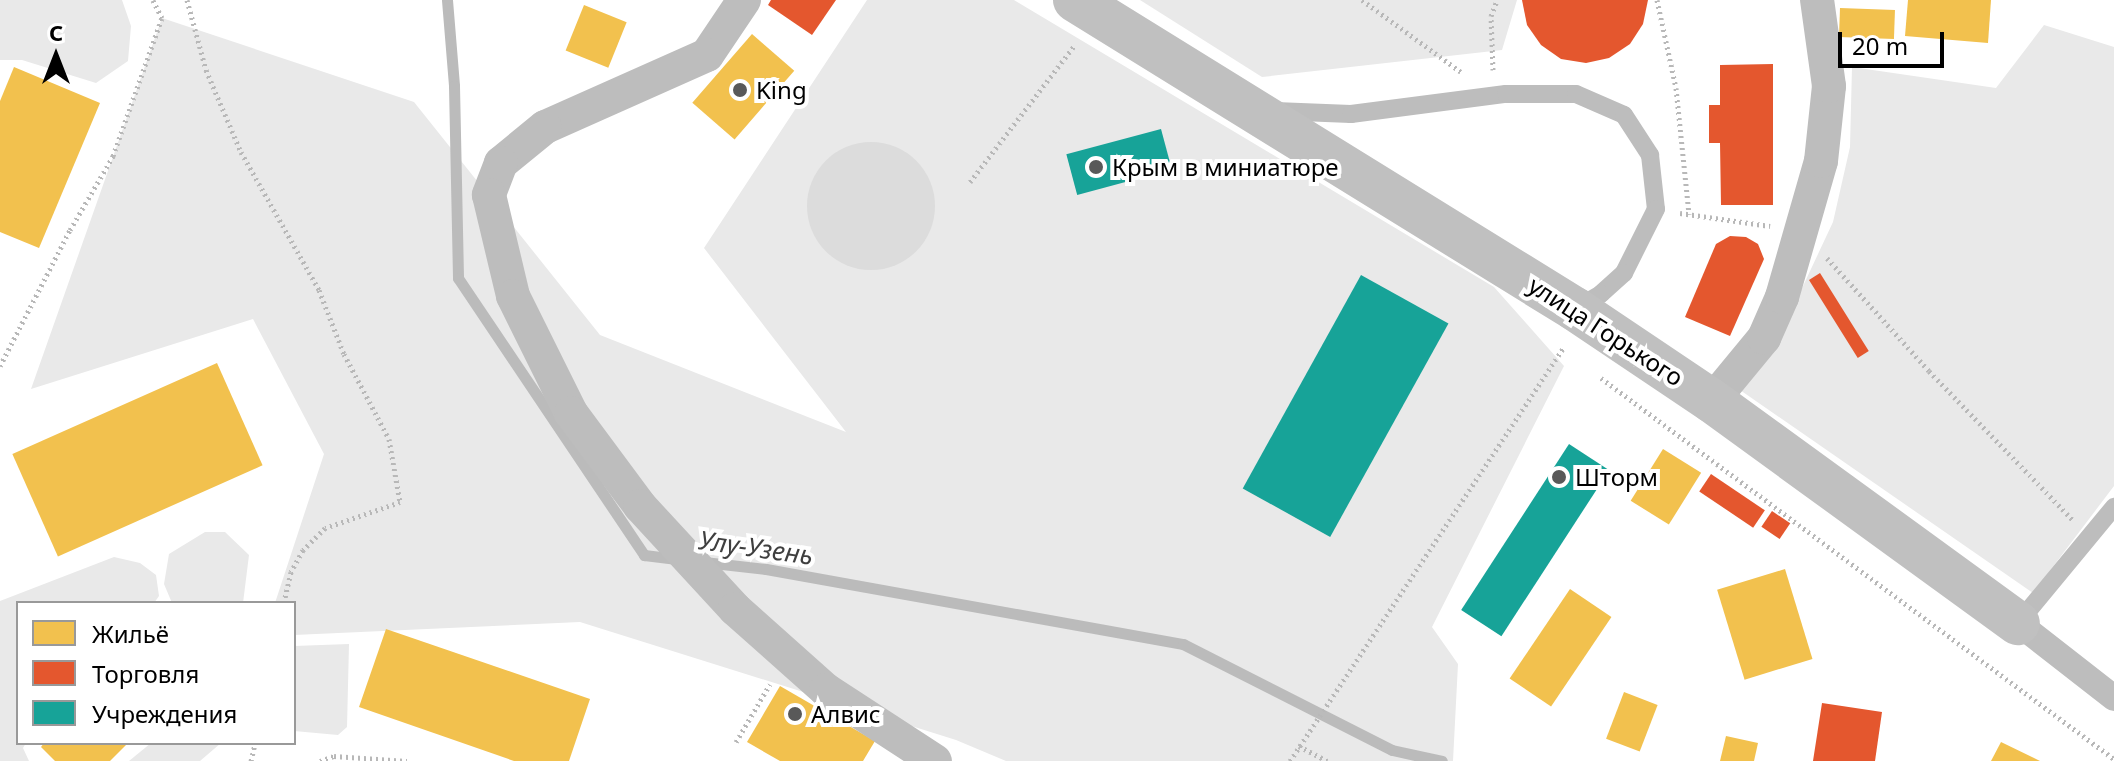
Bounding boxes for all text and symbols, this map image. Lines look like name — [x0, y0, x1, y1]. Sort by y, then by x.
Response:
north arrow — [16, 16, 96, 96]
scale bar — [1842, 16, 1948, 66]
text: С — [49, 17, 63, 47]
text: 20 m — [1852, 29, 1908, 62]
place label: King — [756, 76, 807, 104]
marker: King — [731, 81, 749, 99]
place label: Крым в миниатюре — [1112, 153, 1338, 181]
marker: Крым в миниатюре — [1087, 158, 1105, 176]
street label: улица Горького — [1523, 270, 1689, 392]
place label: Шторм — [1575, 463, 1658, 491]
marker: Шторм — [1550, 468, 1568, 486]
water label: Улу-Узень — [697, 525, 815, 571]
legend — [16, 601, 296, 745]
text: Жильё — [92, 617, 169, 650]
text: Торговля — [92, 657, 199, 690]
text: Учреждения — [92, 697, 237, 730]
place label: Алвис — [811, 700, 881, 728]
marker: Алвис — [786, 705, 804, 723]

